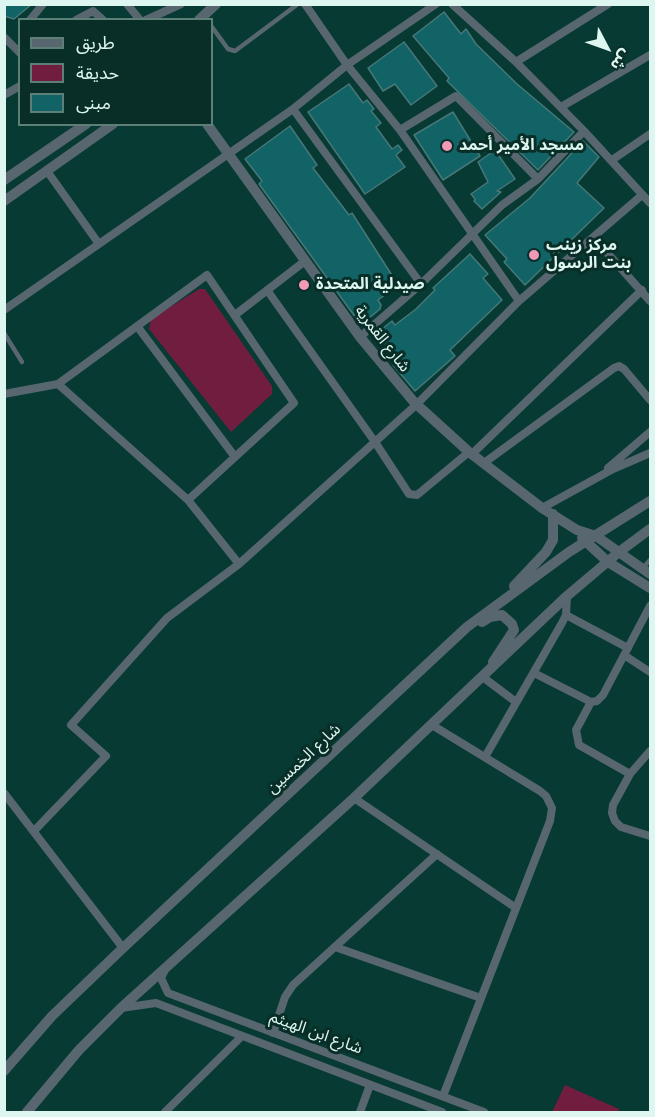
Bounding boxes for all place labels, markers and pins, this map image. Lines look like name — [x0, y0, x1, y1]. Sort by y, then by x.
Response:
place label: مسجد الأمير أحمد — [459, 136, 584, 156]
marker: مسجد الأمير أحمد — [440, 139, 454, 153]
place label: مركز زينب بنت الرسول — [546, 236, 631, 274]
marker: مركز زينب بنت الرسول — [527, 248, 541, 262]
place label: صيدلية المتحدة — [316, 275, 425, 295]
marker: صيدلية المتحدة — [297, 278, 311, 292]

